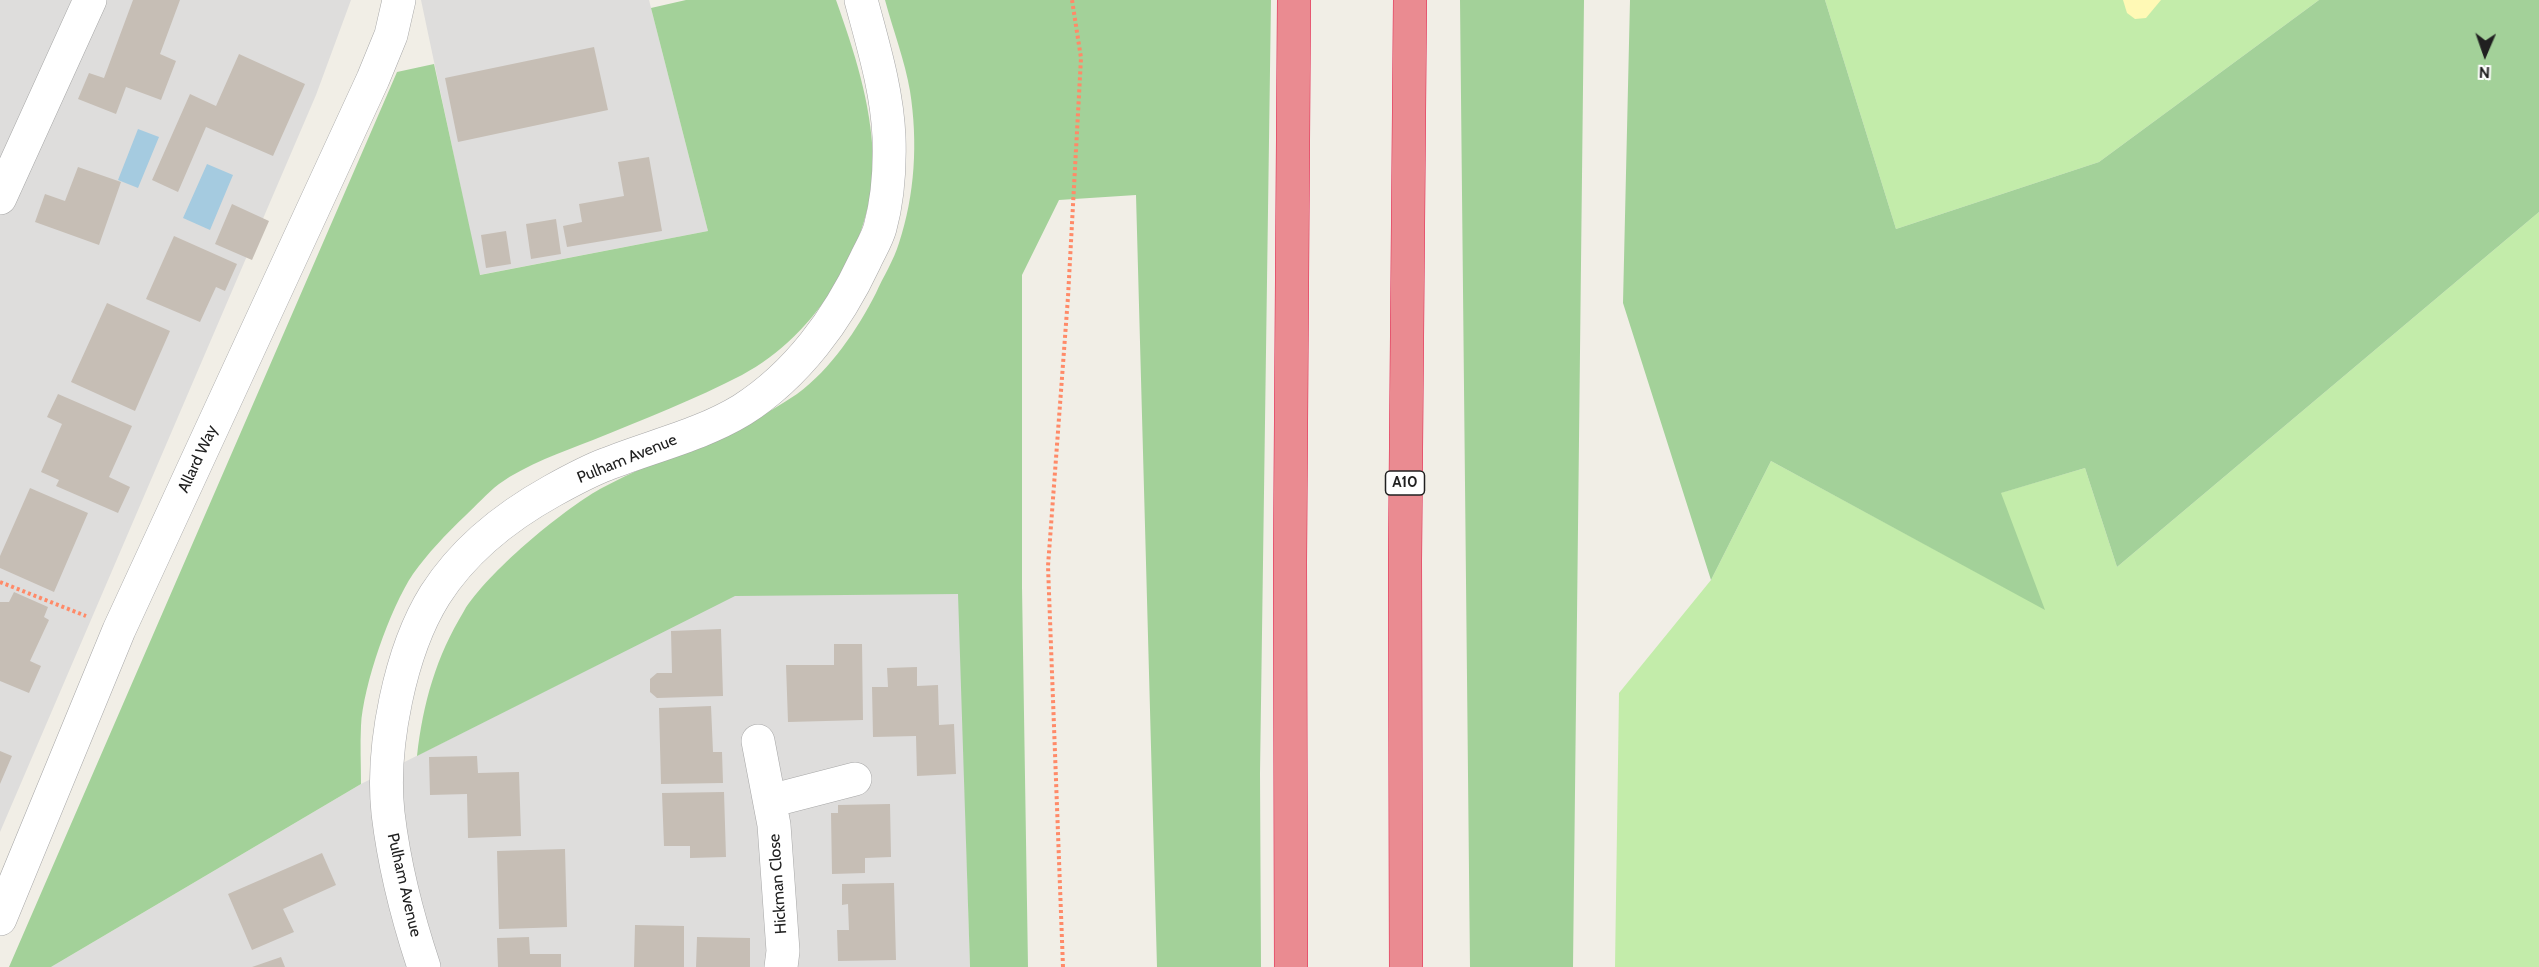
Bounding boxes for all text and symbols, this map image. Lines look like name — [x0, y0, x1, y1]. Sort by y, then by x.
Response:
north arrow — [2455, 24, 2515, 84]
text: N — [2478, 63, 2490, 82]
street label: Allard Way — [174, 422, 222, 496]
street label: Pulham Avenue — [574, 430, 680, 488]
road number: A10 — [1386, 471, 1424, 495]
street label: Pulham Avenue — [383, 831, 425, 939]
street label: Hickman Close — [765, 833, 791, 935]

